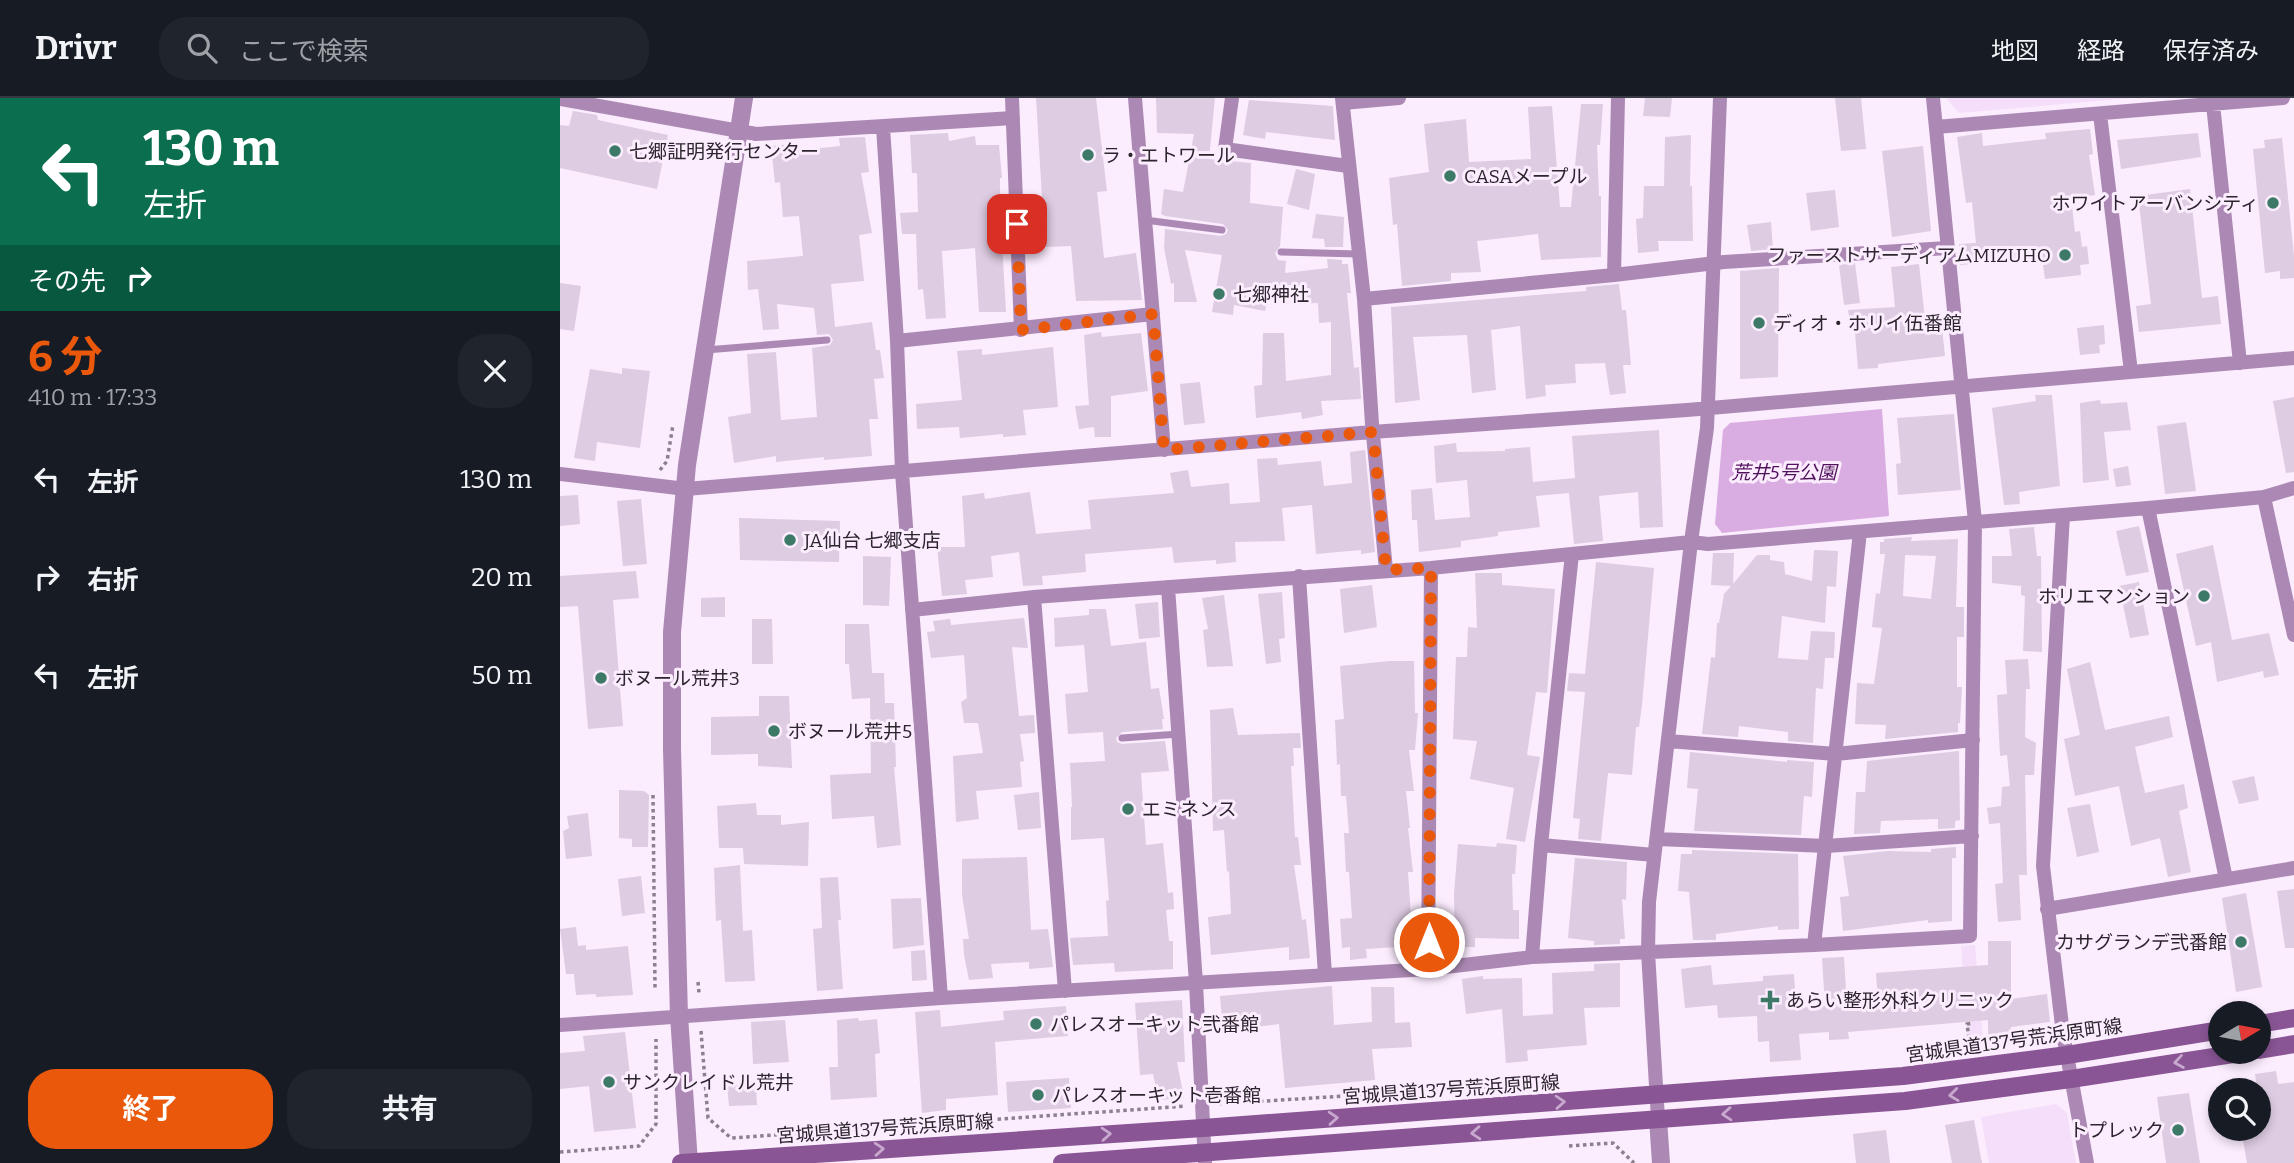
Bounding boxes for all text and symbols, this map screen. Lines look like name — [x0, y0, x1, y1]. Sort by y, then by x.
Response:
search box — [159, 17, 649, 80]
text: Drivr — [35, 28, 117, 68]
icon: search — [183, 29, 221, 67]
text: ここで検索 — [239, 36, 369, 67]
text: 地図 — [1991, 37, 2039, 65]
text: 経路 — [2077, 37, 2125, 65]
text: 保存済み — [2163, 37, 2259, 65]
text: 130 m — [143, 119, 279, 178]
icon: left — [28, 126, 119, 217]
place label: 七郷証明発行センター — [629, 140, 819, 163]
marker: 七郷証明発行センター — [607, 143, 623, 159]
place label: ラ・エトワール — [1102, 144, 1235, 167]
marker: ラ・エトワール — [1080, 147, 1096, 163]
place label: CASAメープル — [1464, 165, 1588, 188]
marker: CASAメープル — [1442, 168, 1458, 184]
text: 左折 — [143, 186, 207, 224]
place label: ホワイトアーバンシティ — [2052, 192, 2259, 215]
pin — [987, 194, 1047, 254]
marker: ホワイトアーバンシティ — [2265, 195, 2281, 211]
icon: arrive — [998, 205, 1036, 243]
place label: ファーストサーディアムMIZUHO — [1768, 244, 2051, 267]
marker: ファーストサーディアムMIZUHO — [2057, 247, 2073, 263]
icon: right — [120, 259, 158, 297]
text: その先 — [28, 266, 106, 297]
place label: 七郷神社 — [1233, 283, 1309, 306]
marker: 七郷神社 — [1211, 286, 1227, 302]
place label: ディオ・ホリイ伍番館 — [1773, 312, 1962, 335]
marker: ディオ・ホリイ伍番館 — [1751, 315, 1767, 331]
text: 6 分 — [28, 332, 102, 382]
button: close — [458, 334, 532, 408]
text: 410 m · 17:33 — [28, 383, 157, 411]
icon: left — [28, 460, 66, 498]
park label: 荒井5号公園 — [1732, 461, 1839, 484]
text: 130 m — [460, 464, 532, 495]
text: 左折 — [87, 467, 139, 498]
place label: JA仙台 七郷支店 — [803, 529, 940, 552]
marker: JA仙台 七郷支店 — [782, 532, 798, 548]
icon: right — [28, 558, 66, 596]
text: 20 m — [471, 562, 532, 593]
text: 右折 — [87, 565, 139, 596]
place label: ホリエマンション — [2038, 585, 2190, 608]
marker: ホリエマンション — [2196, 588, 2212, 604]
icon: left — [28, 656, 66, 694]
text: 50 m — [471, 660, 532, 691]
text: 左折 — [87, 663, 139, 694]
place label: ボヌール荒井3 — [615, 667, 740, 690]
marker: ボヌール荒井3 — [593, 670, 609, 686]
place label: ボヌール荒井5 — [788, 720, 912, 743]
marker: ボヌール荒井5 — [766, 723, 782, 739]
place label: エミネンス — [1142, 798, 1237, 821]
marker: エミネンス — [1120, 801, 1136, 817]
position arrow — [1392, 905, 1466, 979]
place label: カサグランデ弐番館 — [2056, 931, 2227, 954]
marker: カサグランデ弐番館 — [2233, 934, 2249, 950]
place label: あらい整形外科クリニック — [1786, 989, 2014, 1012]
marker: あらい整形外科クリニック — [1760, 990, 1780, 1010]
north arrow — [2208, 1001, 2272, 1064]
map controls — [2208, 1001, 2271, 1141]
place label: パレスオーキット弐番館 — [1050, 1013, 1259, 1036]
street label: 宮城県道137号荒浜原町線 — [1904, 1014, 2124, 1067]
marker: パレスオーキット弐番館 — [1028, 1016, 1044, 1032]
one-way arrow — [2173, 1054, 2185, 1069]
button: 終了 — [28, 1069, 273, 1149]
button: 共有 — [287, 1069, 532, 1149]
street label: 宮城県道137号荒浜原町線 — [1341, 1070, 1561, 1109]
place label: サンクレイドル荒井 — [623, 1071, 794, 1094]
marker: サンクレイドル荒井 — [601, 1074, 617, 1090]
button: search — [2208, 1078, 2271, 1141]
place label: パレスオーキット壱番館 — [1052, 1084, 1261, 1107]
marker: パレスオーキット壱番館 — [1030, 1087, 1046, 1103]
one-way arrow — [1948, 1087, 1960, 1102]
one-way arrow — [1555, 1095, 1566, 1110]
one-way arrow — [1721, 1106, 1732, 1121]
street label: 宮城県道137号荒浜原町線 — [775, 1109, 995, 1148]
one-way arrow — [1328, 1111, 1339, 1126]
place label: トプレック — [2069, 1119, 2164, 1142]
marker: トプレック — [2170, 1122, 2186, 1138]
one-way arrow — [1470, 1125, 1481, 1140]
one-way arrow — [1101, 1127, 1112, 1142]
one-way arrow — [874, 1142, 885, 1157]

